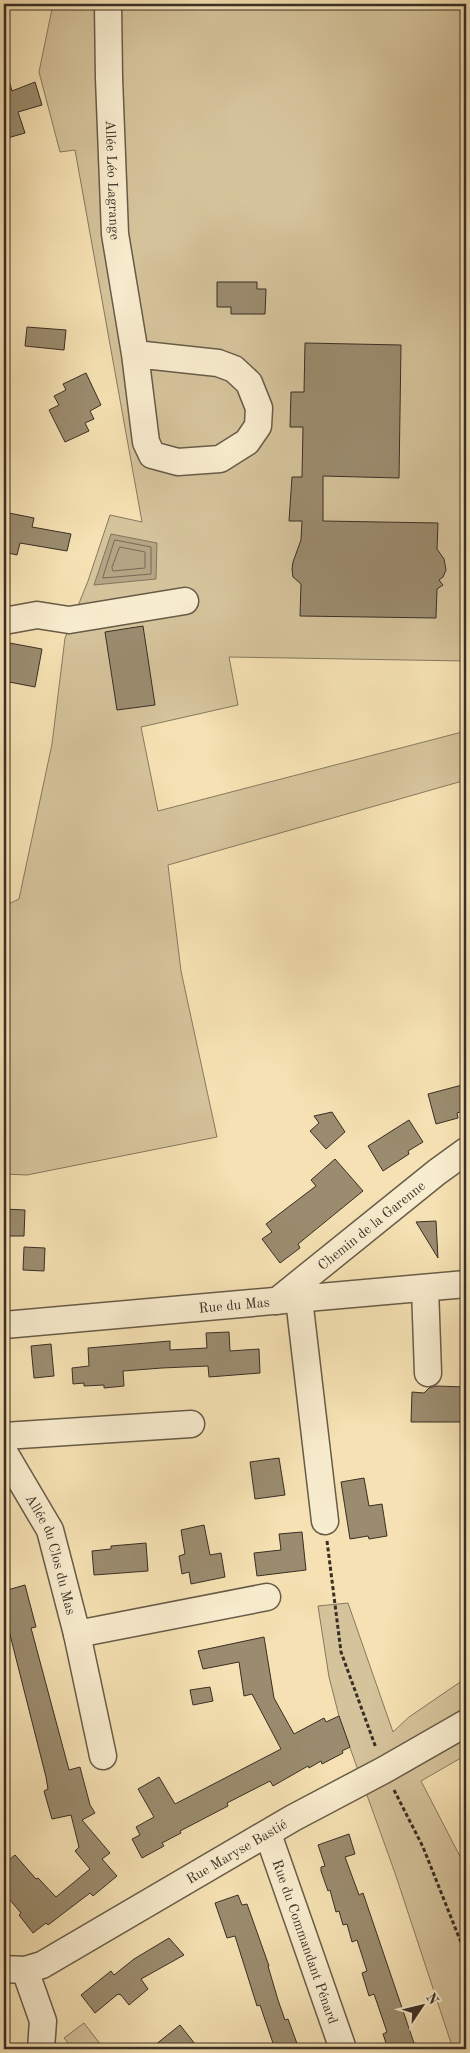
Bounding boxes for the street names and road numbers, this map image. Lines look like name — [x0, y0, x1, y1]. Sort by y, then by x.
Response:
street label: Allée Léo Lagrange — [103, 120, 122, 241]
street label: Chemin de la Garenne — [316, 1179, 428, 1273]
street label: Rue du Mas — [198, 1295, 270, 1316]
street label: Allée du Clos du Mas — [23, 1492, 78, 1616]
street label: Rue Maryse Bastié — [184, 1817, 290, 1887]
street label: Rue du Commandant Pénard — [269, 1858, 340, 2026]

